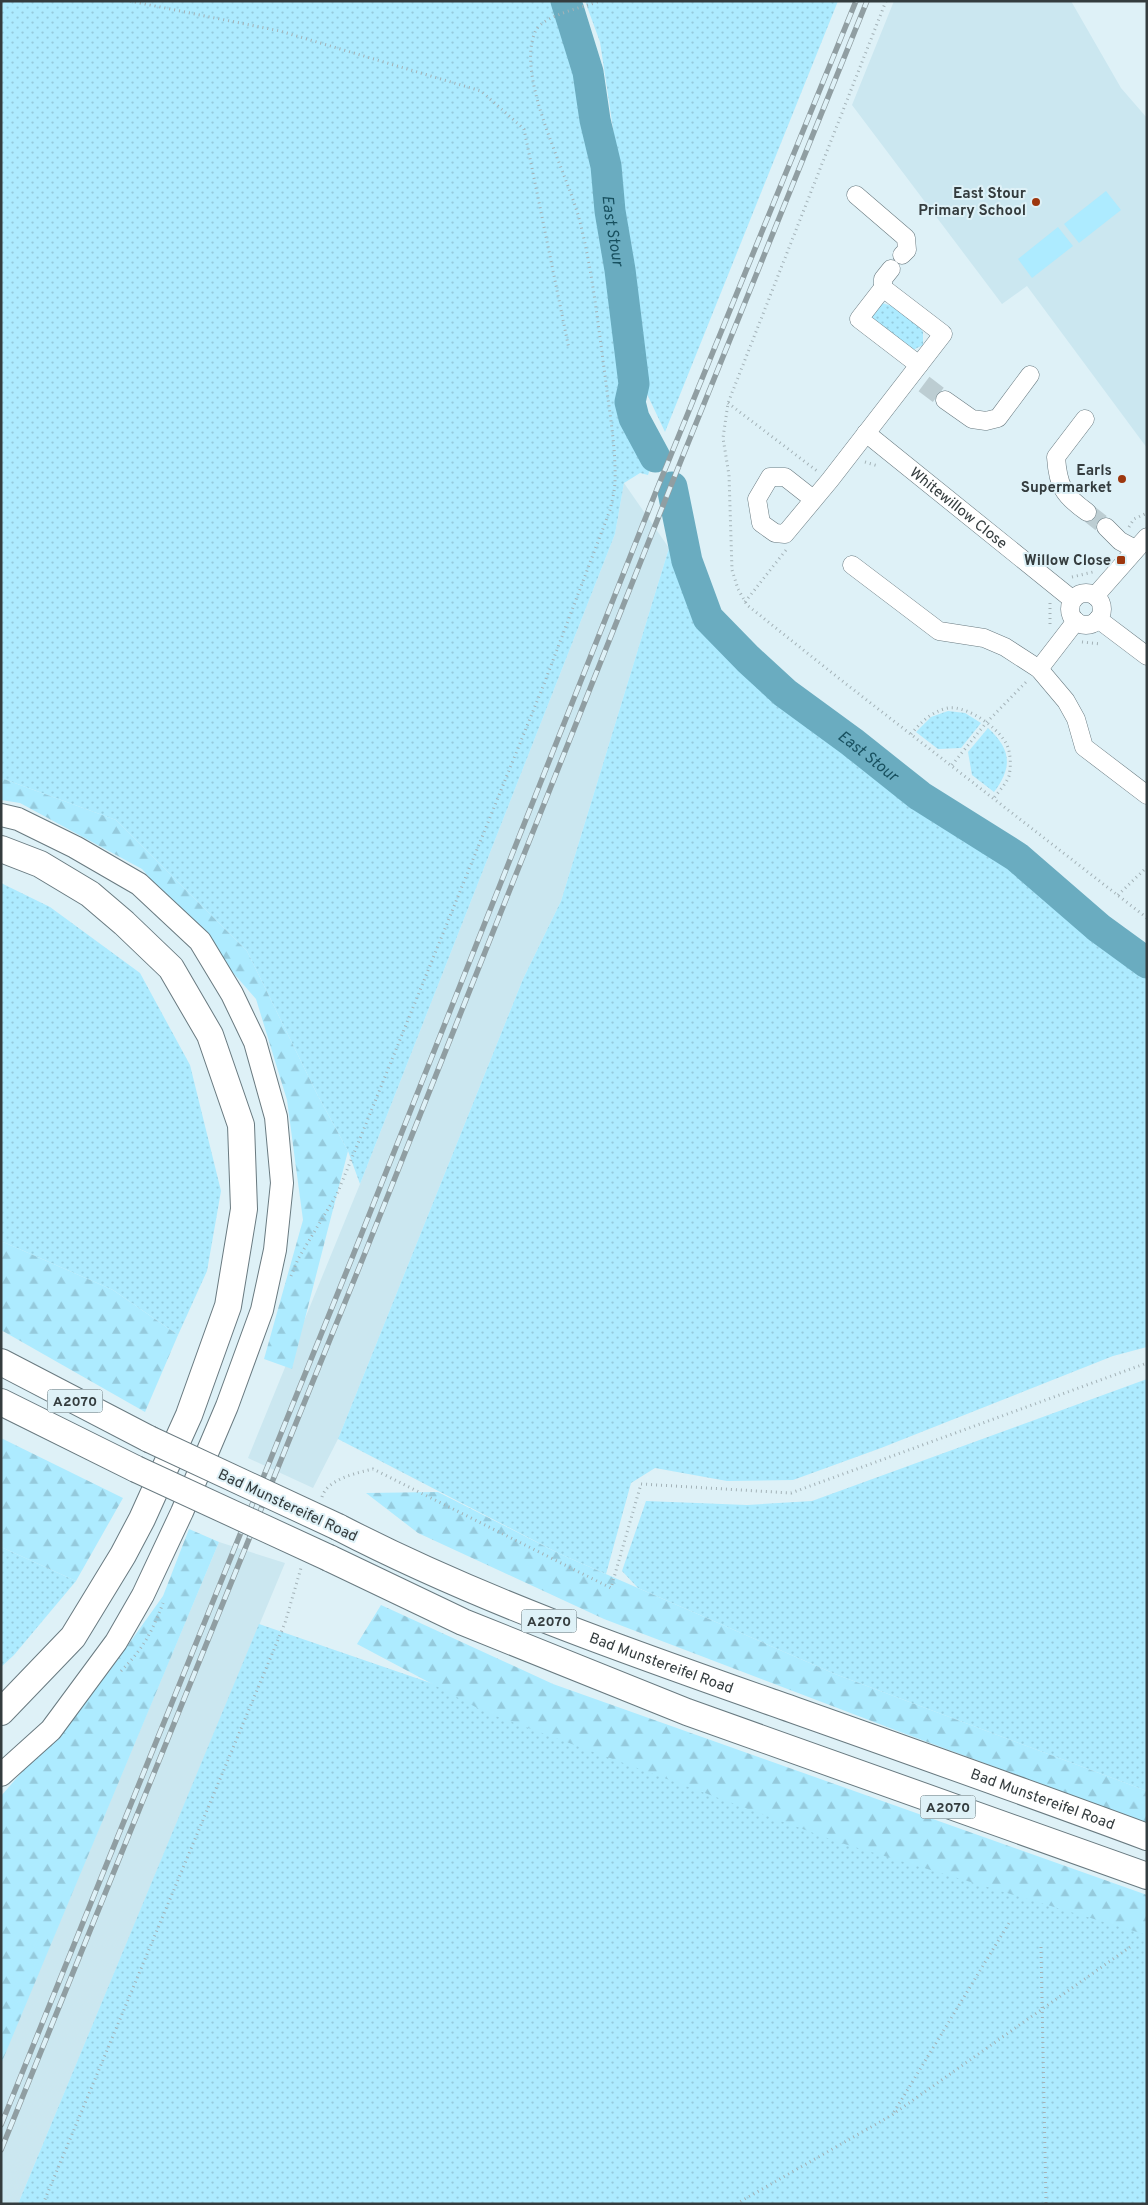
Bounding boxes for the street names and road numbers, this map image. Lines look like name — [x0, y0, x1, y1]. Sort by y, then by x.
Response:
street label: Whitewillow Close — [905, 464, 1010, 554]
road number: A2070 — [48, 1390, 102, 1412]
street label: Bad Munstereifel Road — [215, 1466, 360, 1547]
road number: A2070 — [522, 1610, 576, 1632]
street label: Bad Munstereifel Road — [586, 1629, 736, 1699]
street label: Bad Munstereifel Road — [968, 1766, 1117, 1835]
road number: A2070 — [920, 1795, 976, 1818]

